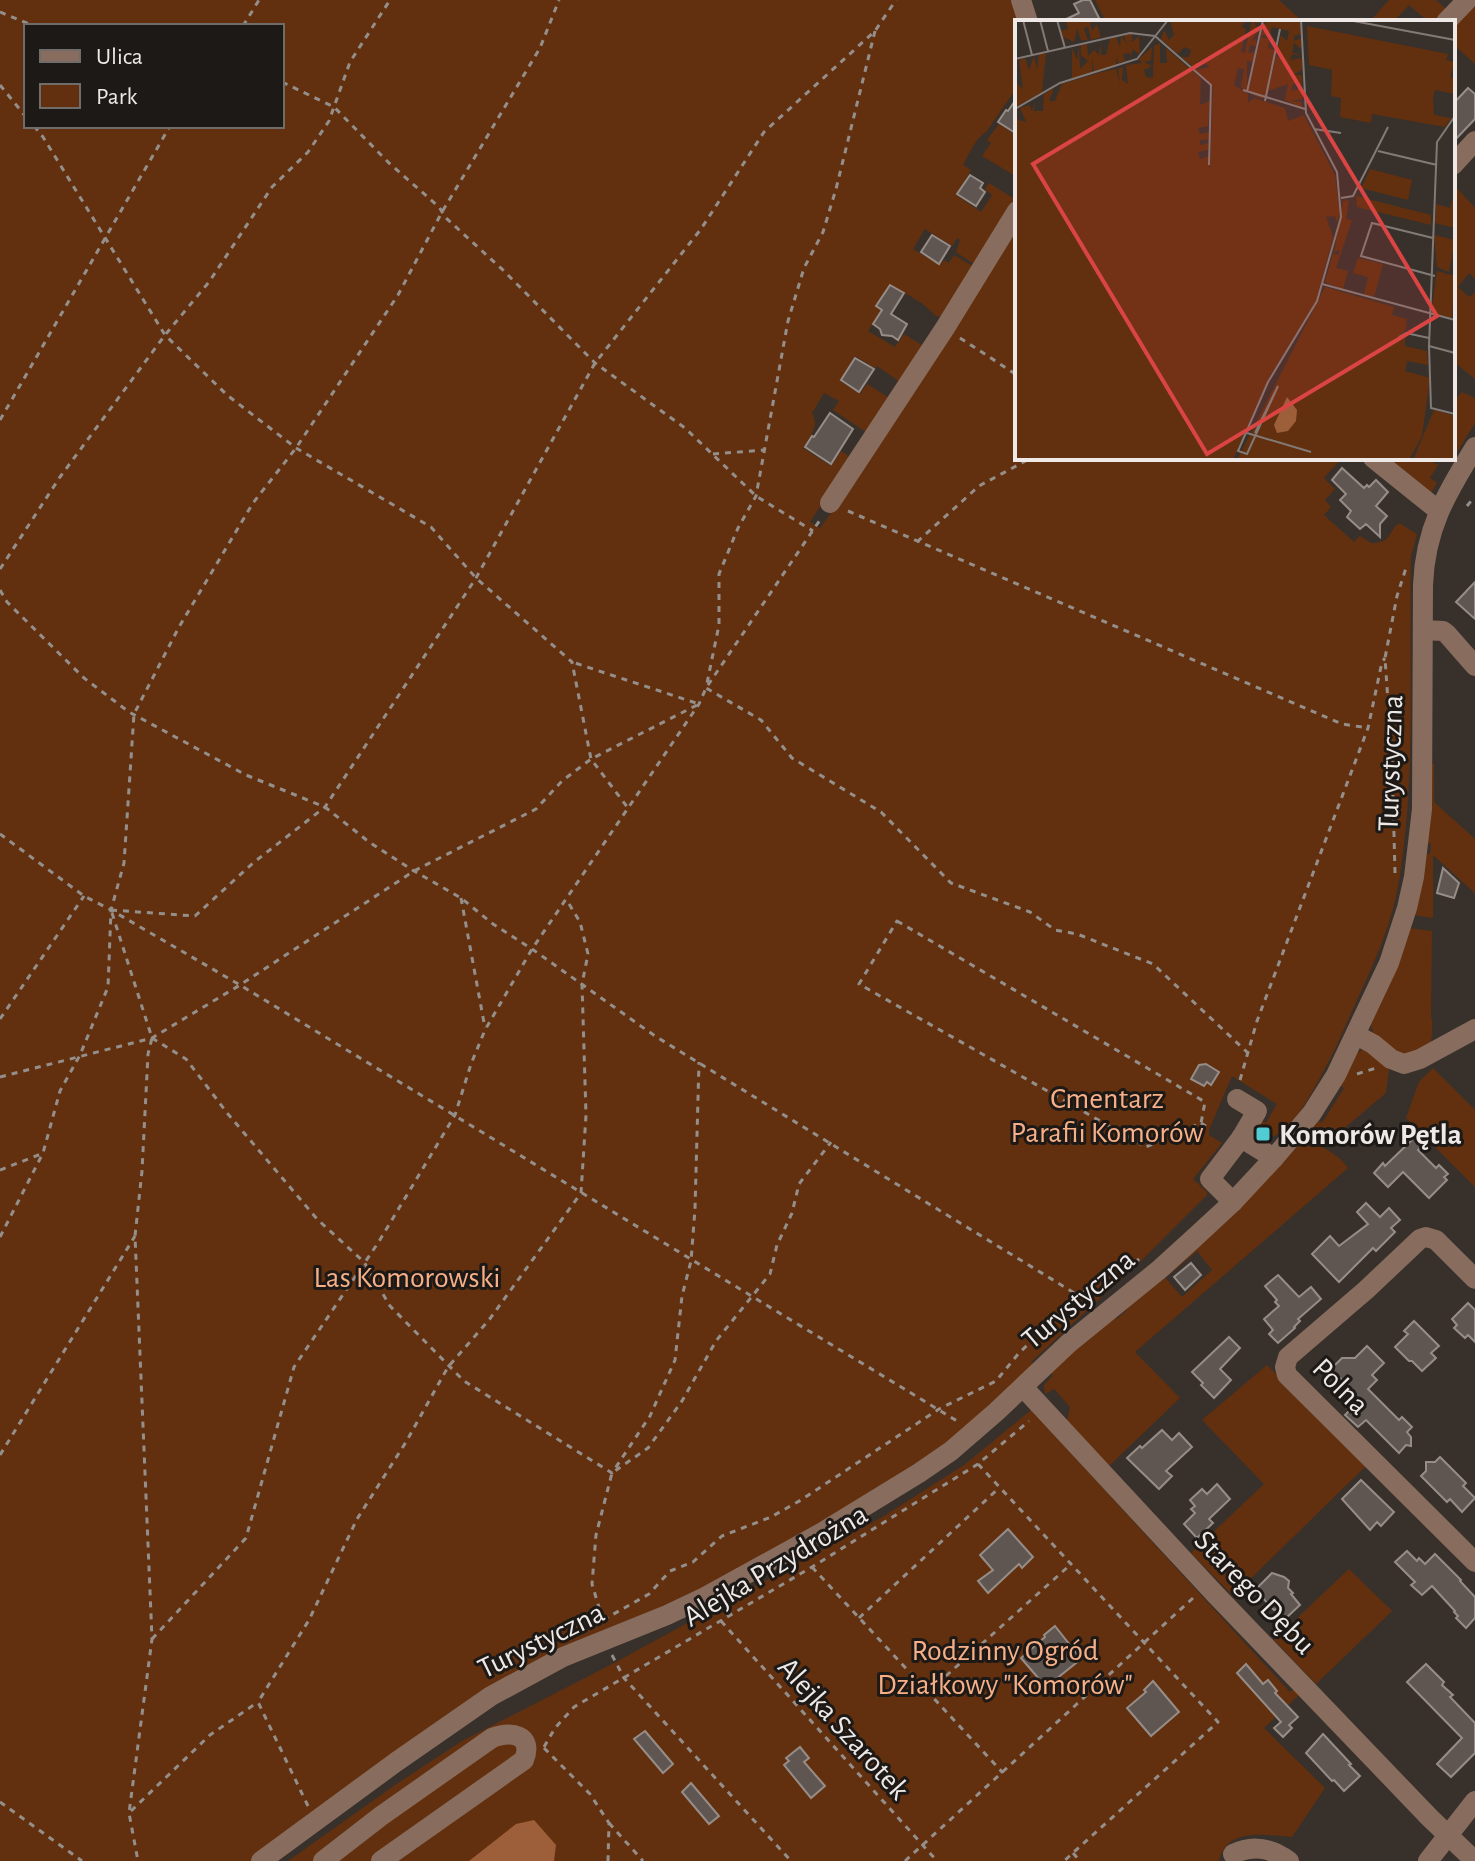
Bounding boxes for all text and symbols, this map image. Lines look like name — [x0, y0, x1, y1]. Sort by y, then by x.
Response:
inset map — [1015, 20, 1455, 460]
legend — [24, 24, 284, 128]
text: Ulica — [96, 45, 143, 69]
text: Park — [96, 85, 137, 109]
street label: Turystyczna — [1374, 694, 1408, 832]
park label: Cmentarz Parafii Komorów — [1011, 1084, 1203, 1148]
place label: Komorów Pętla — [1279, 1120, 1462, 1150]
marker: Komorów Pętla — [1254, 1125, 1272, 1143]
street label: Turystyczna — [1017, 1244, 1141, 1355]
park label: Las Komorowski — [313, 1263, 501, 1293]
street label: Polna — [1306, 1353, 1374, 1421]
street label: Alejka Przydrożna — [678, 1499, 873, 1633]
street label: Starego Dębu — [1188, 1525, 1320, 1660]
street label: Turystyczna — [473, 1597, 609, 1684]
park label: Rodzinny Ogród Działkowy "Komorów" — [877, 1636, 1133, 1700]
street label: Alejka Szarotek — [772, 1652, 915, 1806]

